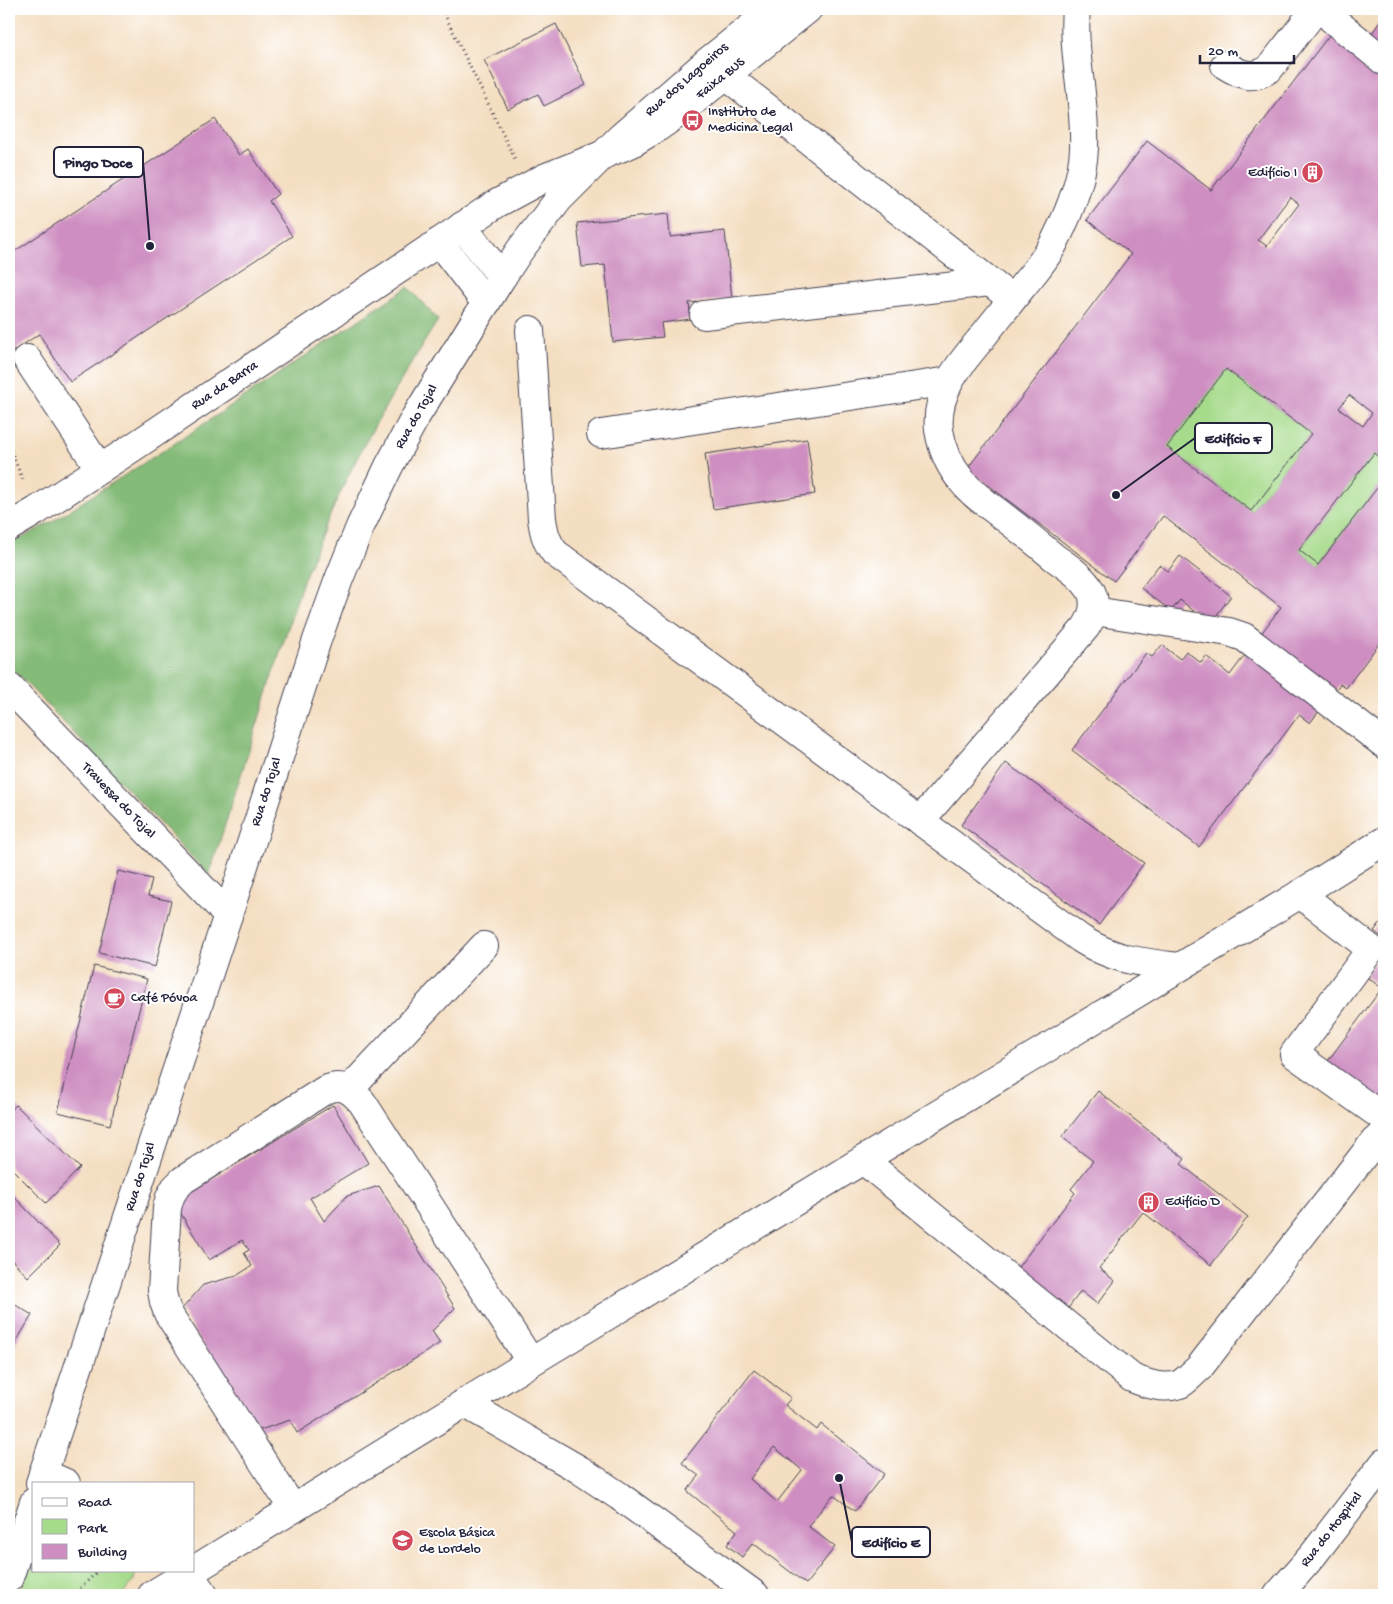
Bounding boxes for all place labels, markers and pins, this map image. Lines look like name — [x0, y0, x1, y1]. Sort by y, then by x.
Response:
place label: Instituto de Medicina Legal — [708, 104, 793, 137]
bus stop icon: Instituto de Medicina Legal — [680, 108, 704, 132]
callout: Pingo Doce — [54, 147, 143, 177]
building icon: Edifício I — [1301, 161, 1325, 185]
place label: Edifício I — [1248, 165, 1297, 182]
callout: Edifício F — [1195, 423, 1272, 453]
cafe icon: Café Póvoa — [103, 986, 127, 1010]
place label: Café Póvoa — [131, 990, 199, 1007]
building icon: Edifício D — [1137, 1190, 1161, 1214]
place label: Edifício D — [1165, 1194, 1221, 1211]
place label: Escola Básica de Lordelo — [419, 1525, 496, 1558]
callout: Edifício E — [852, 1527, 930, 1557]
school or university icon: Escola Básica de Lordelo — [391, 1529, 415, 1553]

